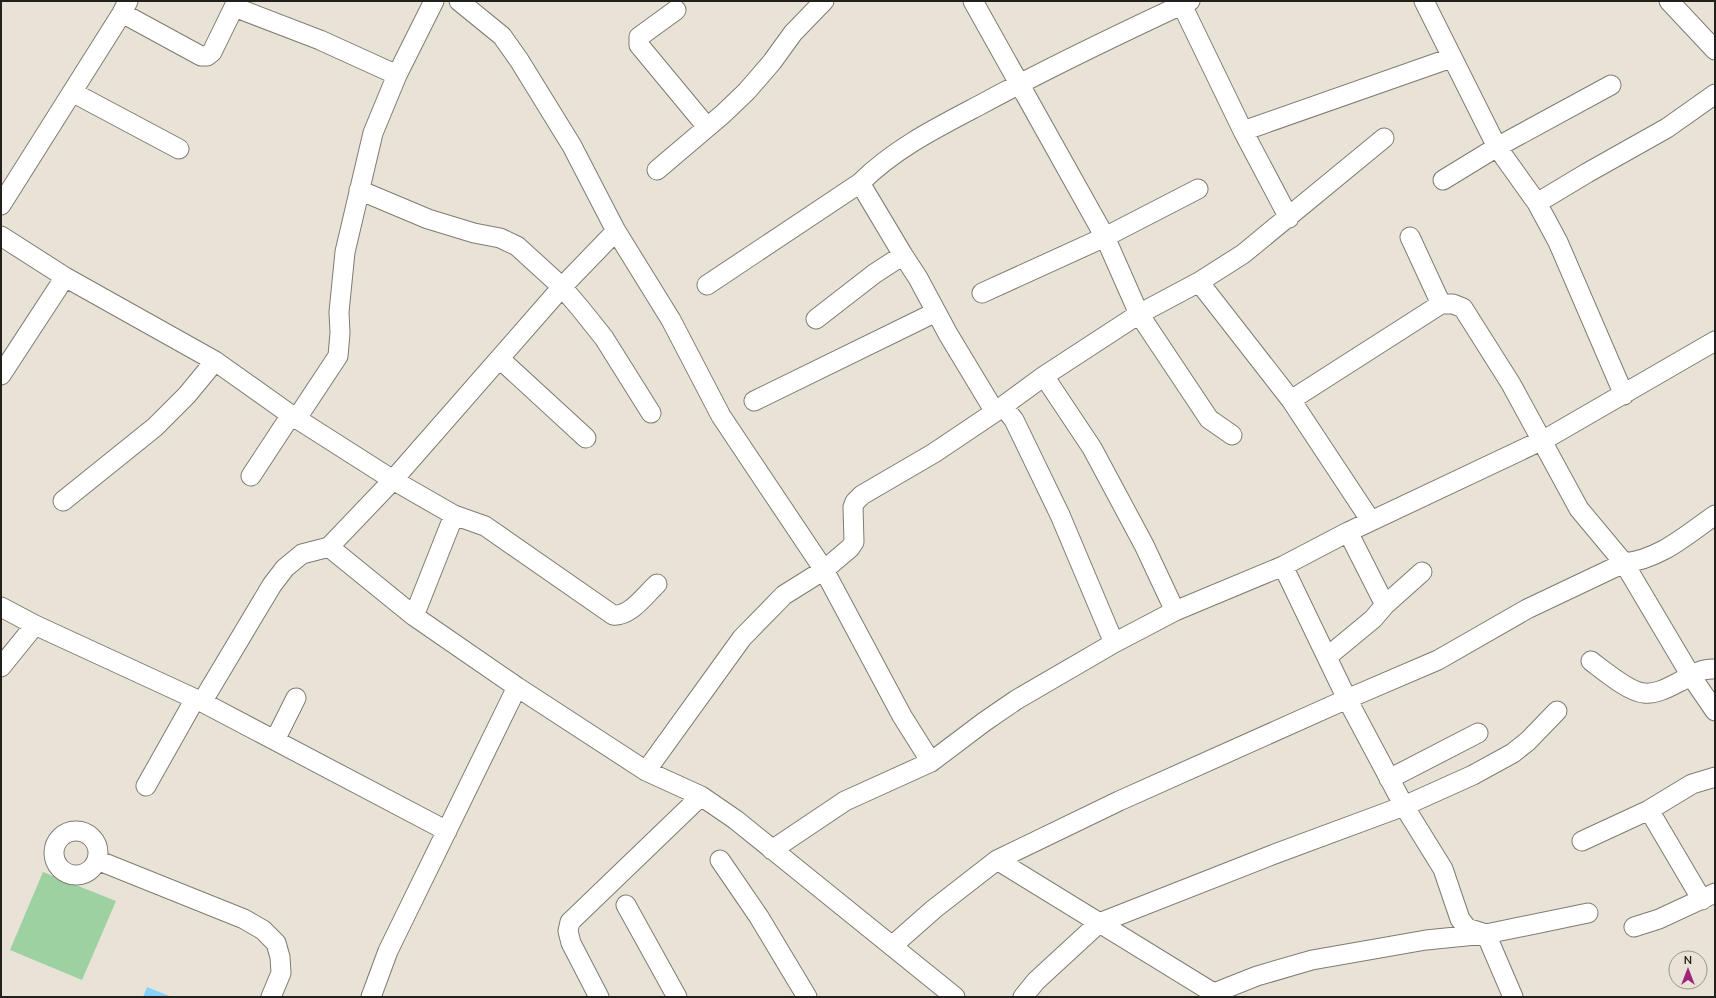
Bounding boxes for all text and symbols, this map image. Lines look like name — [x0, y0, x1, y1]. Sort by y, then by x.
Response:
north arrow — [1668, 950, 1708, 990]
text: N — [1684, 953, 1692, 967]

